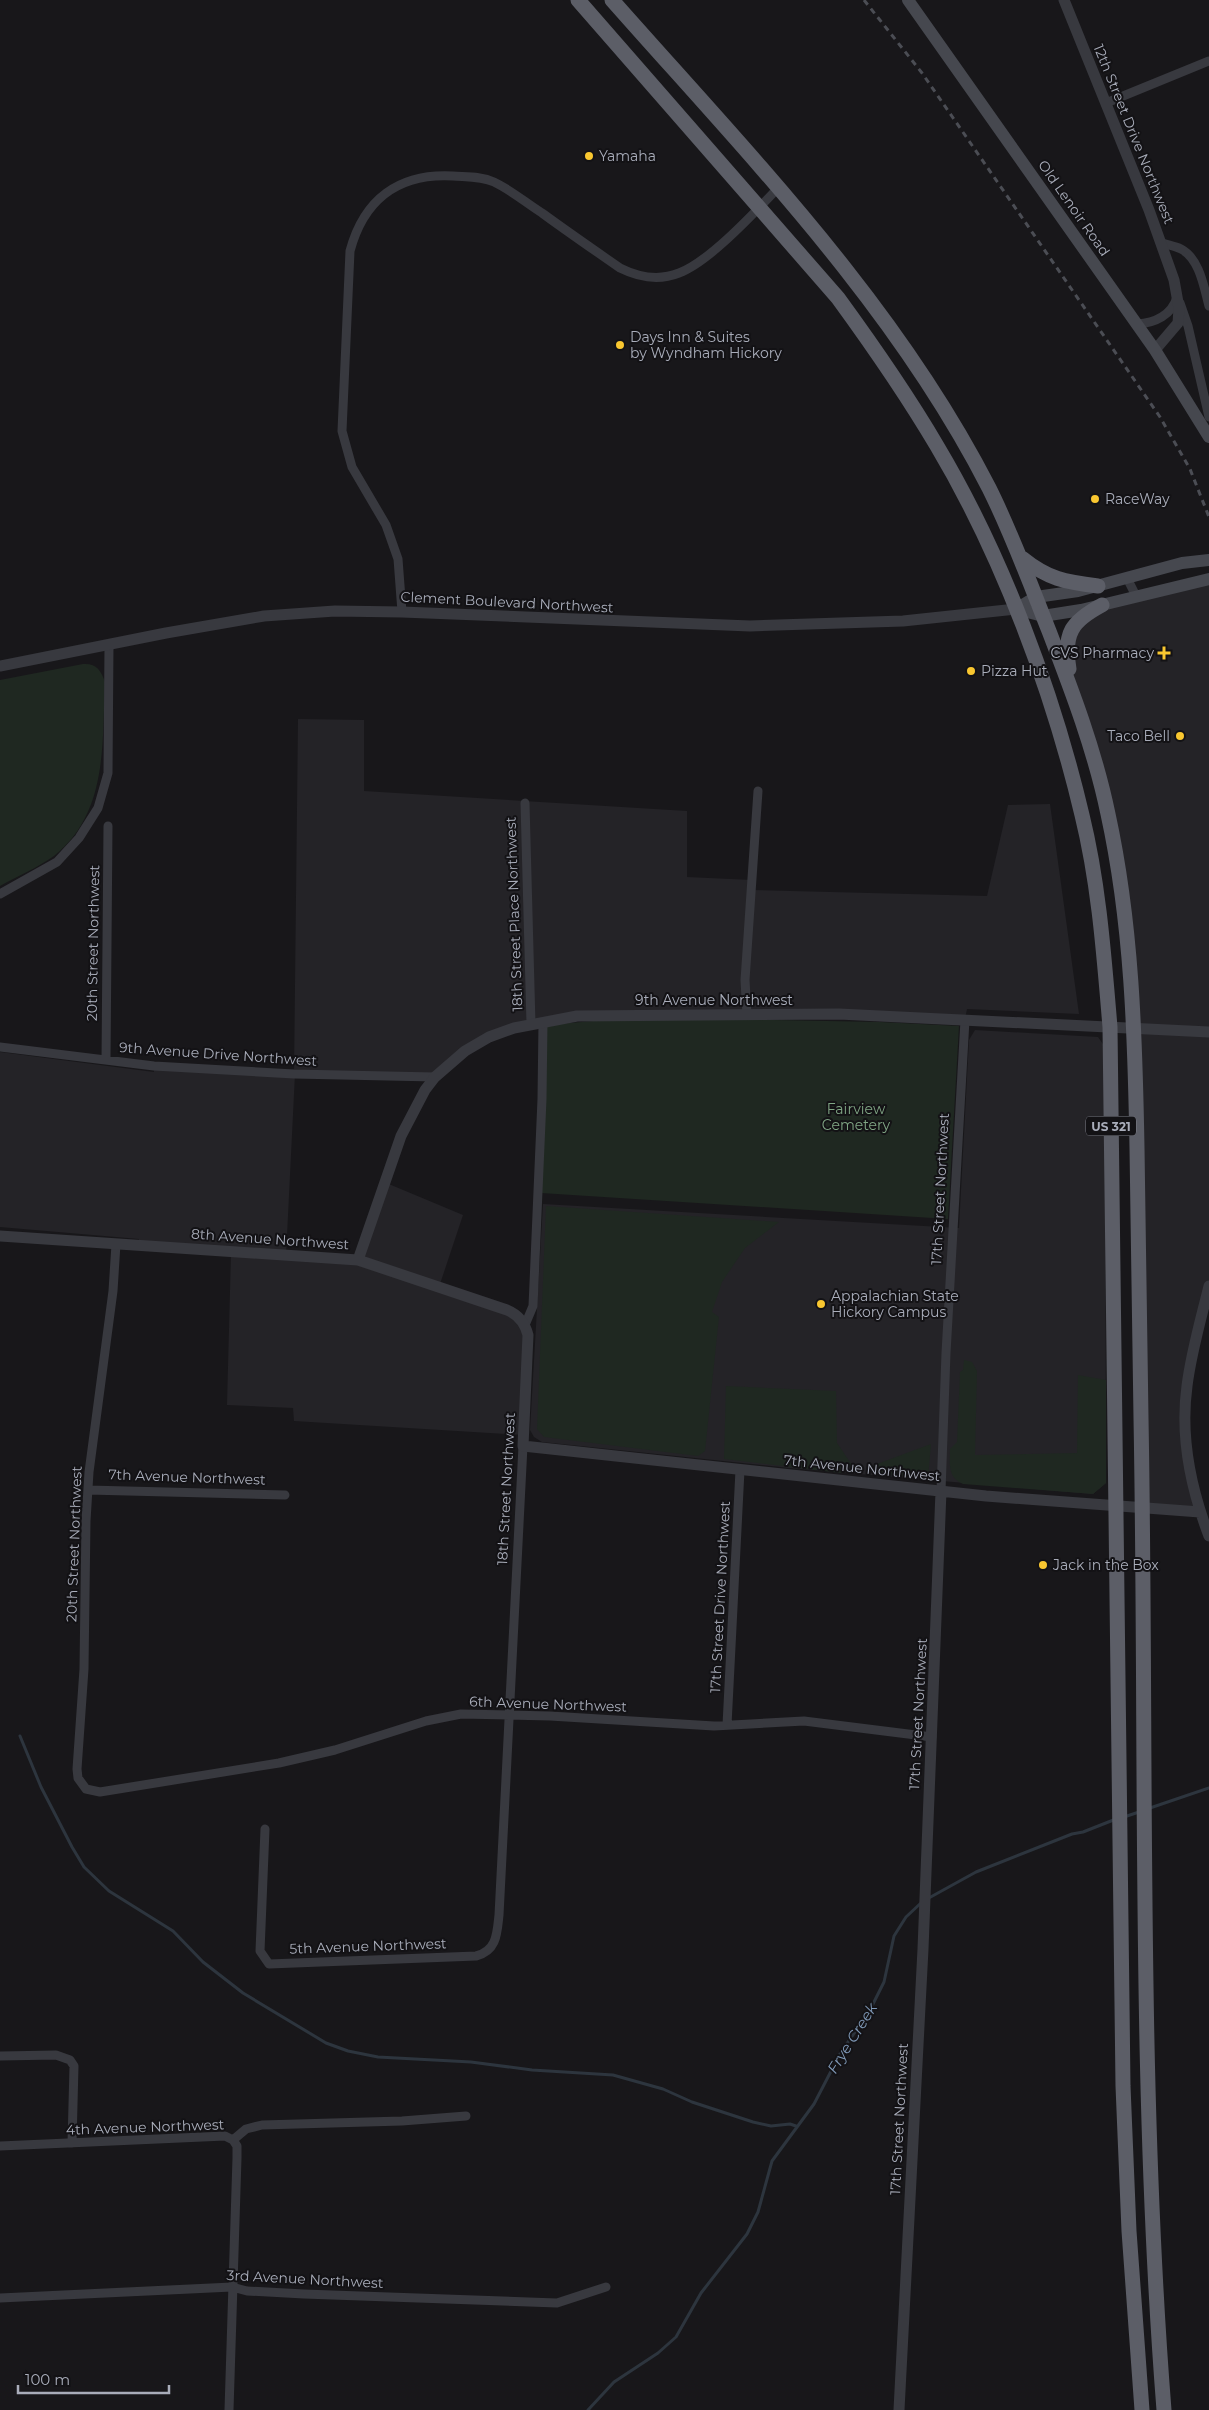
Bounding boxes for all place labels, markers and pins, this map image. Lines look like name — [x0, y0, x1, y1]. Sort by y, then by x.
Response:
place label: Yamaha — [599, 147, 656, 165]
marker: Yamaha — [583, 150, 595, 162]
place label: Days Inn & Suites by Wyndham Hickory — [630, 328, 782, 362]
marker: Days Inn & Suites by Wyndham Hickory — [614, 339, 626, 351]
place label: RaceWay — [1105, 490, 1170, 508]
marker: RaceWay — [1089, 493, 1101, 505]
place label: CVS Pharmacy — [1051, 644, 1154, 662]
marker: CVS Pharmacy — [1158, 647, 1170, 659]
place label: Pizza Hut — [981, 662, 1048, 680]
marker: Pizza Hut — [965, 665, 977, 677]
place label: Taco Bell — [1107, 727, 1170, 745]
marker: Taco Bell — [1174, 730, 1186, 742]
place label: Appalachian State Hickory Campus — [831, 1287, 959, 1321]
marker: Appalachian State Hickory Campus — [815, 1298, 827, 1310]
place label: Jack in the Box — [1052, 1556, 1159, 1574]
marker: Jack in the Box — [1037, 1559, 1049, 1571]

